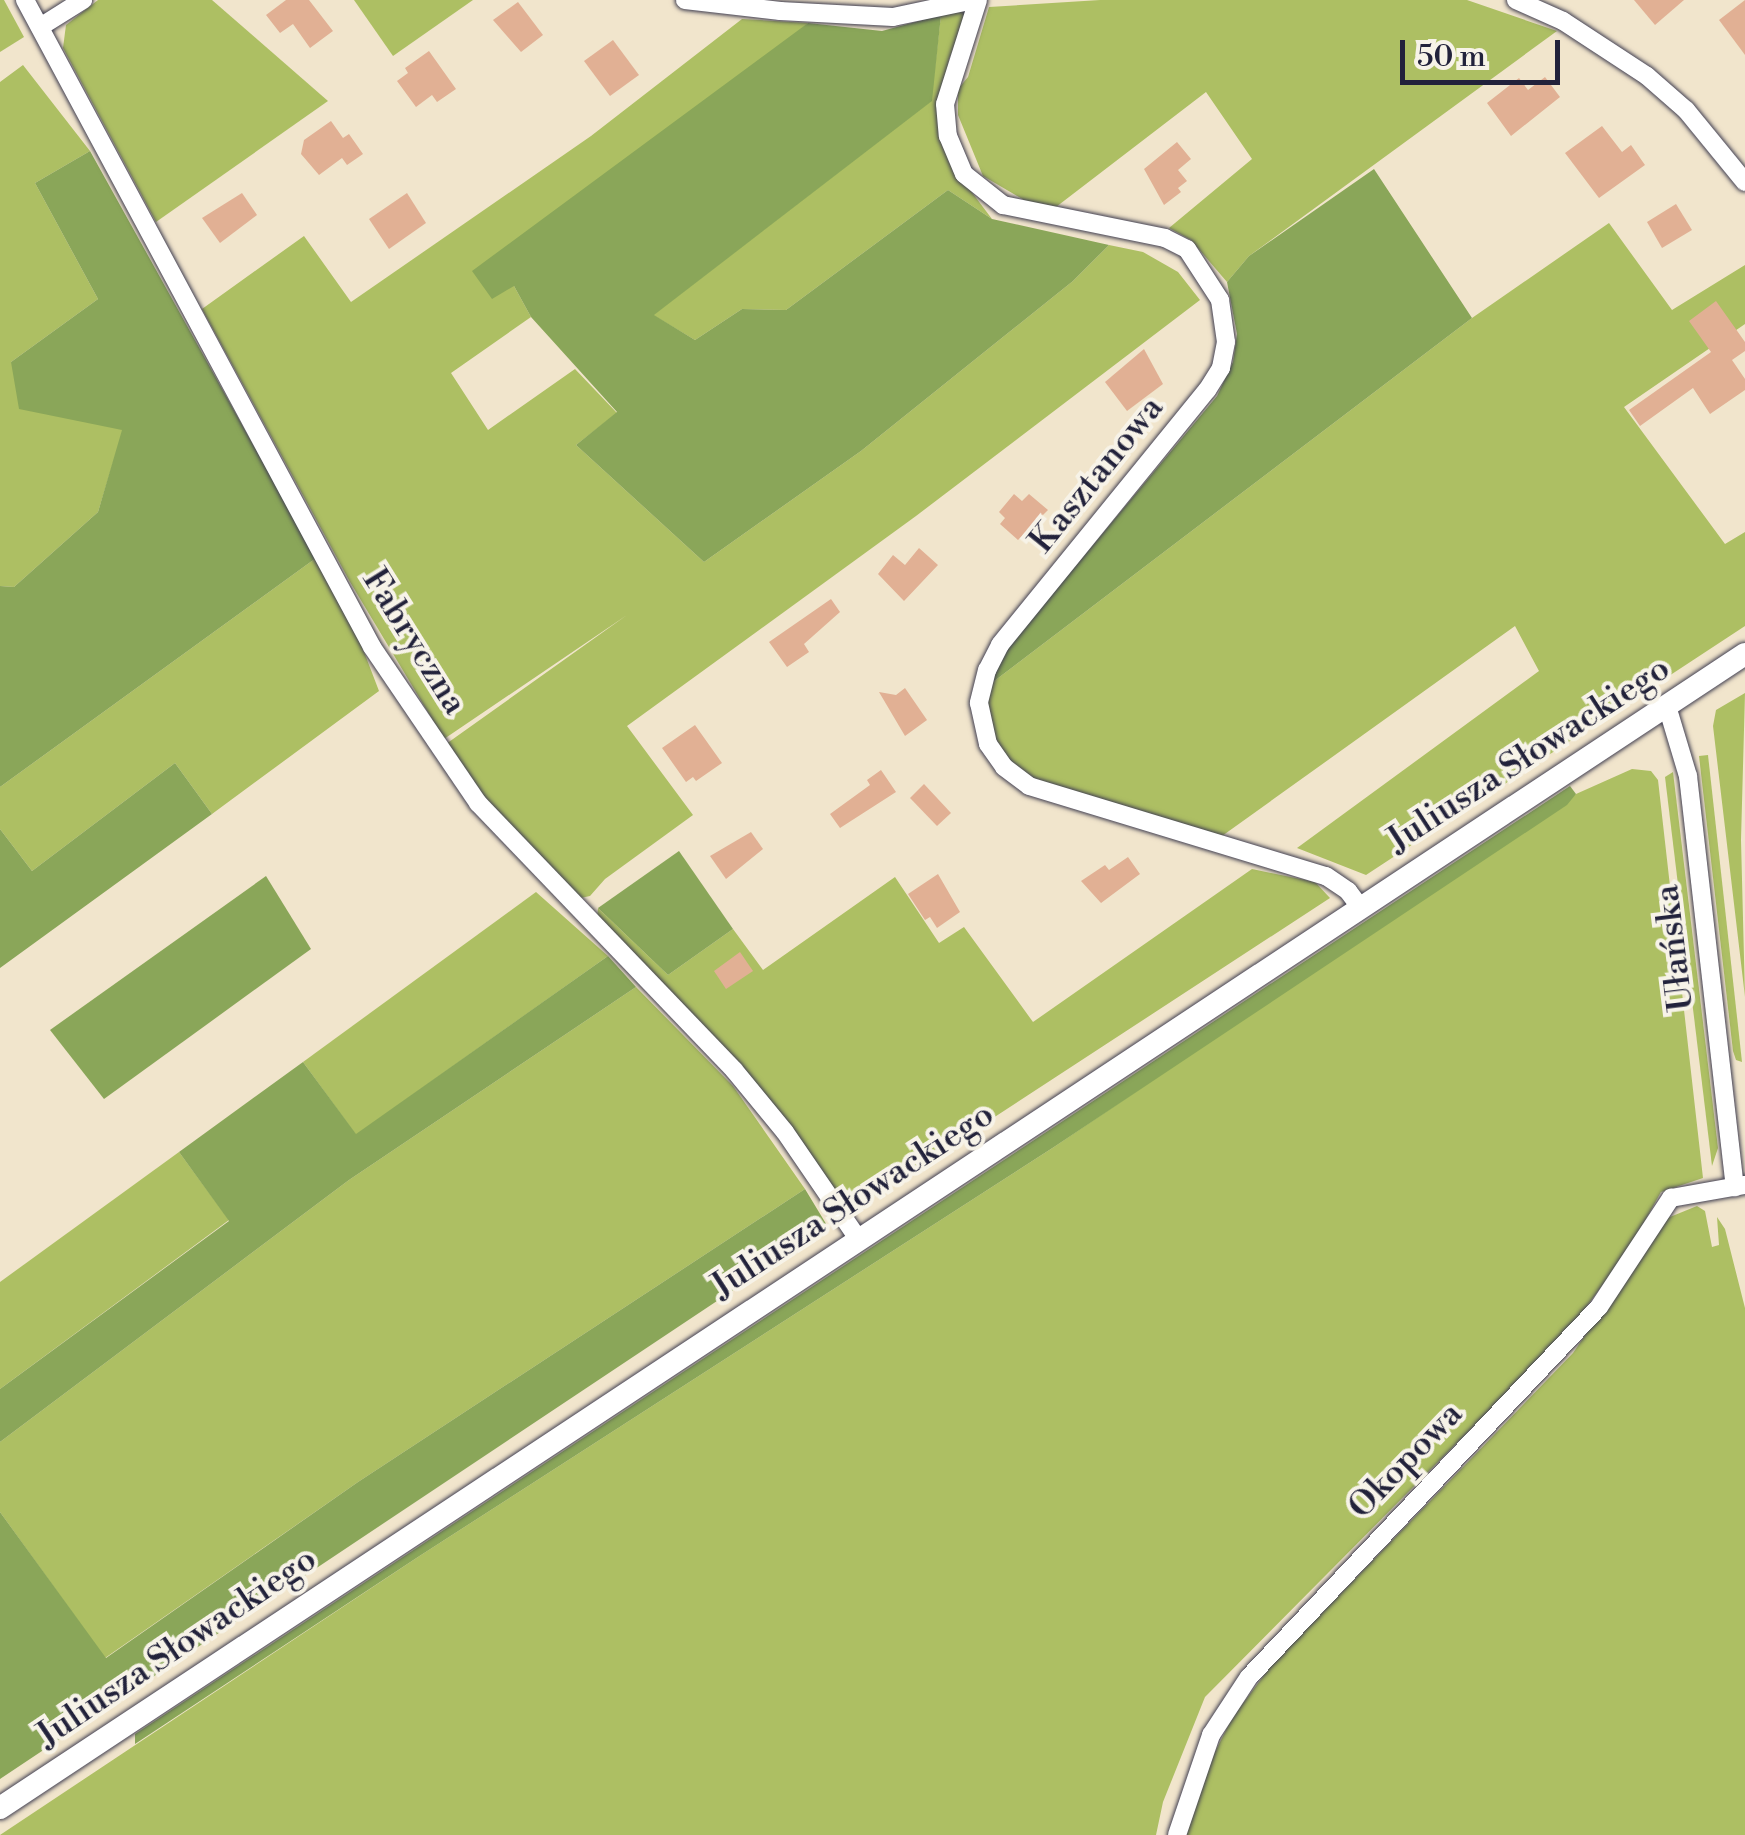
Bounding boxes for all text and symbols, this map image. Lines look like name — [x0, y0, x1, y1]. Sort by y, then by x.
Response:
scale bar — [1405, 20, 1565, 82]
text: 50 m — [1417, 38, 1486, 76]
street label: Kasztanowa — [1021, 388, 1173, 562]
street label: Fabryczna — [353, 561, 475, 723]
street label: Juliusza Słowackiego — [1380, 648, 1678, 862]
street label: Ułańska — [1646, 882, 1704, 1014]
street label: Juliusza Słowackiego — [704, 1094, 1002, 1308]
street label: Okopowa — [1340, 1394, 1472, 1528]
street label: Juliusza Słowackiego — [29, 1539, 325, 1757]

